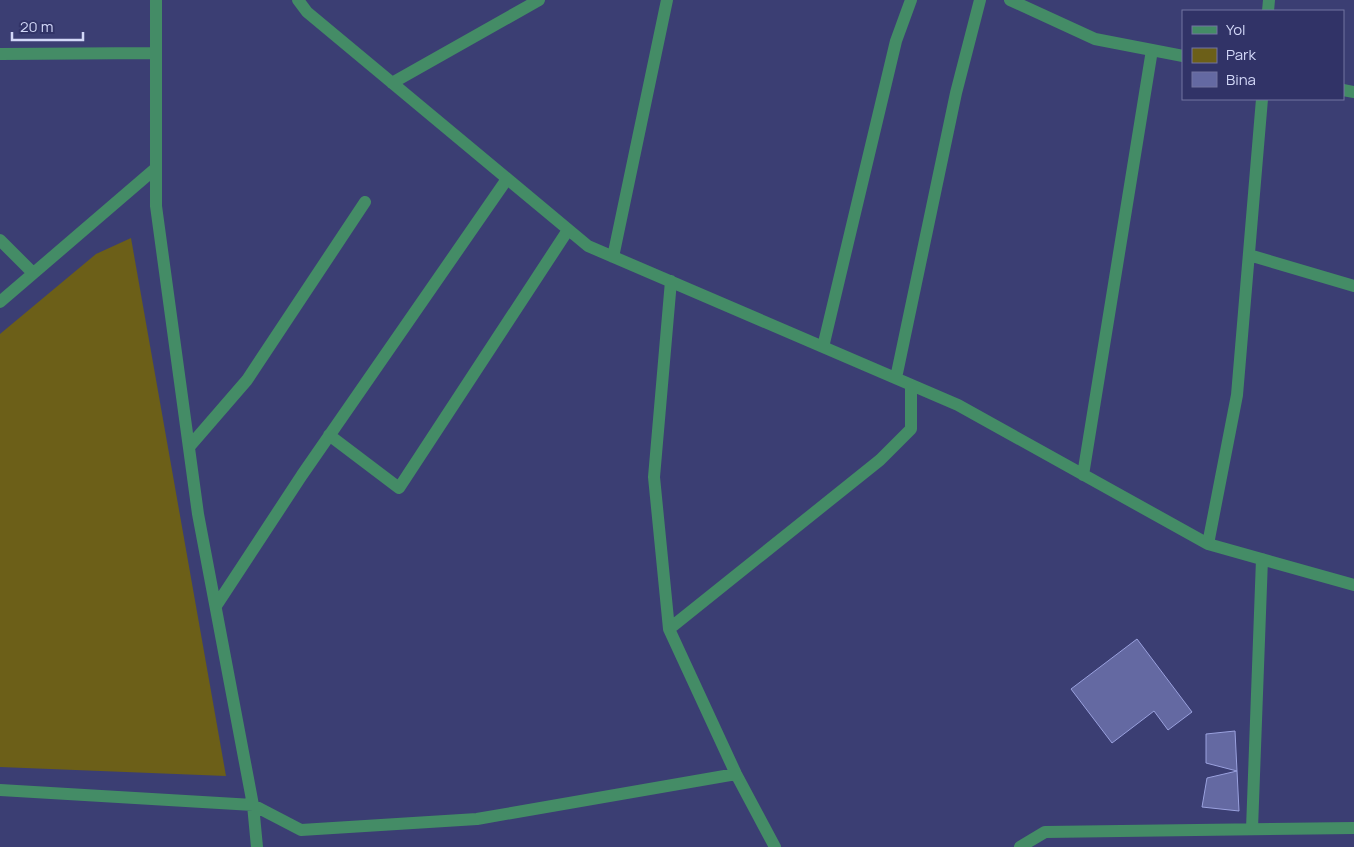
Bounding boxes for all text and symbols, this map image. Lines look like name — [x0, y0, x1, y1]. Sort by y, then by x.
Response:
scale bar — [12, 10, 84, 42]
legend — [1182, 10, 1344, 100]
text: 20 m — [20, 16, 53, 37]
text: Yol — [1226, 19, 1246, 40]
text: Park — [1226, 44, 1256, 65]
text: Bina — [1226, 69, 1256, 90]

